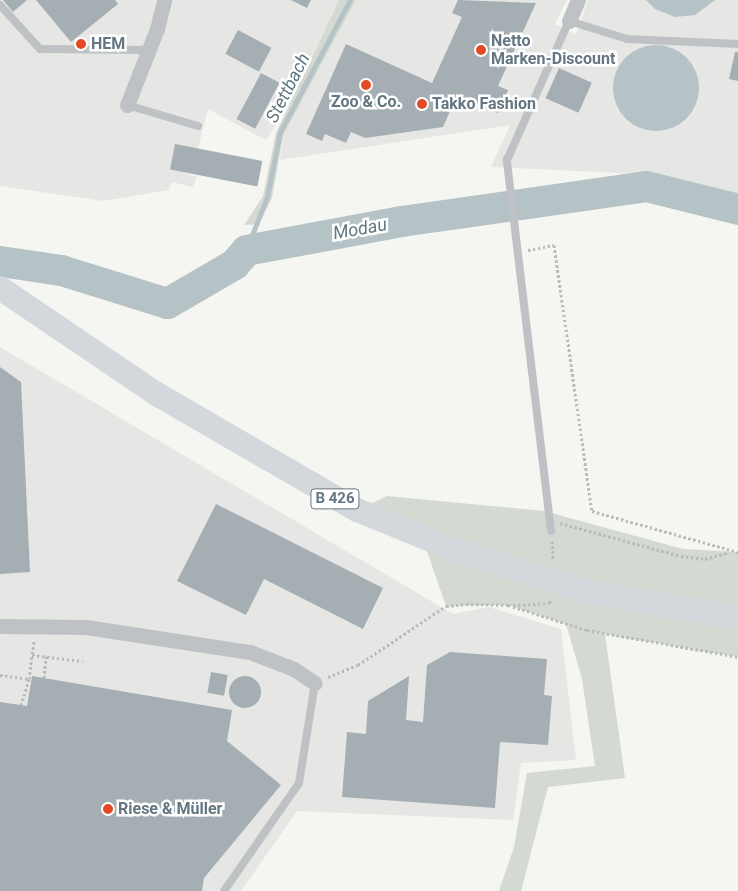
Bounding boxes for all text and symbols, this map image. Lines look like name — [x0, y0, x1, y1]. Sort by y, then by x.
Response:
place label: Netto Marken-Discount — [491, 31, 615, 69]
place label: HEM — [91, 34, 125, 54]
marker: HEM — [75, 38, 87, 50]
marker: Netto Marken-Discount — [475, 44, 487, 56]
water label: Stettbach — [261, 50, 315, 126]
marker: Zoo & Co. — [360, 79, 372, 91]
place label: Zoo & Co. — [331, 92, 401, 112]
place label: Takko Fashion — [432, 94, 536, 114]
marker: Takko Fashion — [416, 98, 428, 110]
water label: Modau — [331, 214, 389, 244]
road number: B 426 — [310, 486, 360, 512]
place label: Riese & Müller — [118, 799, 222, 819]
marker: Riese & Müller — [102, 803, 114, 815]

